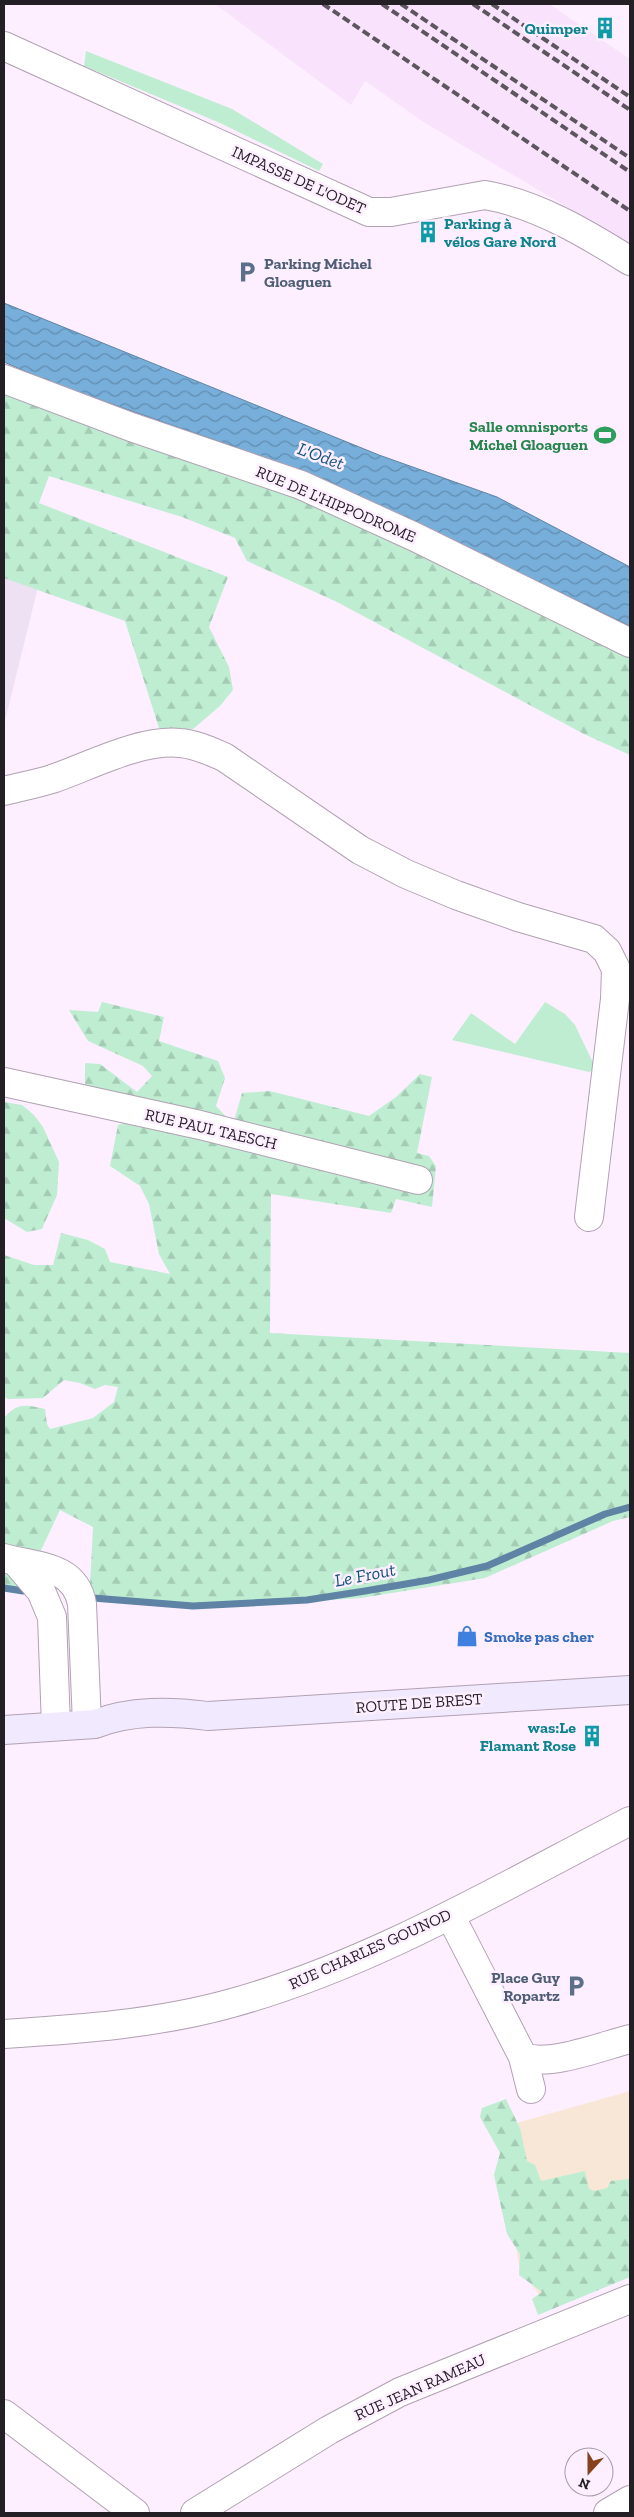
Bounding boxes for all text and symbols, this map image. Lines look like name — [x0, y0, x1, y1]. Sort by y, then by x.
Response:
building icon: Quimper — [592, 15, 618, 41]
place label: Quimper — [524, 19, 588, 38]
street label: IMPASSE DE L'ODET — [229, 142, 369, 218]
place label: Parking à vélos Gare Nord — [444, 214, 556, 251]
building icon: Parking à vélos Gare Nord — [415, 219, 441, 245]
place label: Parking Michel Gloaguen — [264, 254, 372, 291]
parking icon: Parking Michel Gloaguen — [234, 259, 260, 285]
place label: Salle omnisports Michel Gloaguen — [469, 417, 588, 454]
sports icon: Salle omnisports Michel Gloaguen — [592, 422, 618, 448]
water label: L'Odet — [295, 438, 347, 474]
street label: RUE DE L'HIPPODROME — [253, 462, 419, 546]
street label: RUE PAUL TAESCH — [143, 1105, 279, 1153]
water label: Le Frout — [333, 1558, 397, 1592]
shop icon: Smoke pas cher — [454, 1623, 480, 1649]
place label: Smoke pas cher — [484, 1627, 594, 1646]
street label: ROUTE DE BREST — [355, 1689, 483, 1717]
place label: was:Le Flamant Rose — [480, 1718, 576, 1755]
building icon: was:Le Flamant Rose — [579, 1723, 605, 1749]
street label: RUE CHARLES GOUNOD — [286, 1905, 454, 1993]
place label: Place Guy Ropartz — [491, 1968, 561, 2005]
parking icon: Place Guy Ropartz — [563, 1973, 589, 1999]
street label: RUE JEAN RAMEAU — [352, 2350, 488, 2424]
north arrow — [564, 2447, 614, 2497]
text: N — [576, 2474, 593, 2494]

